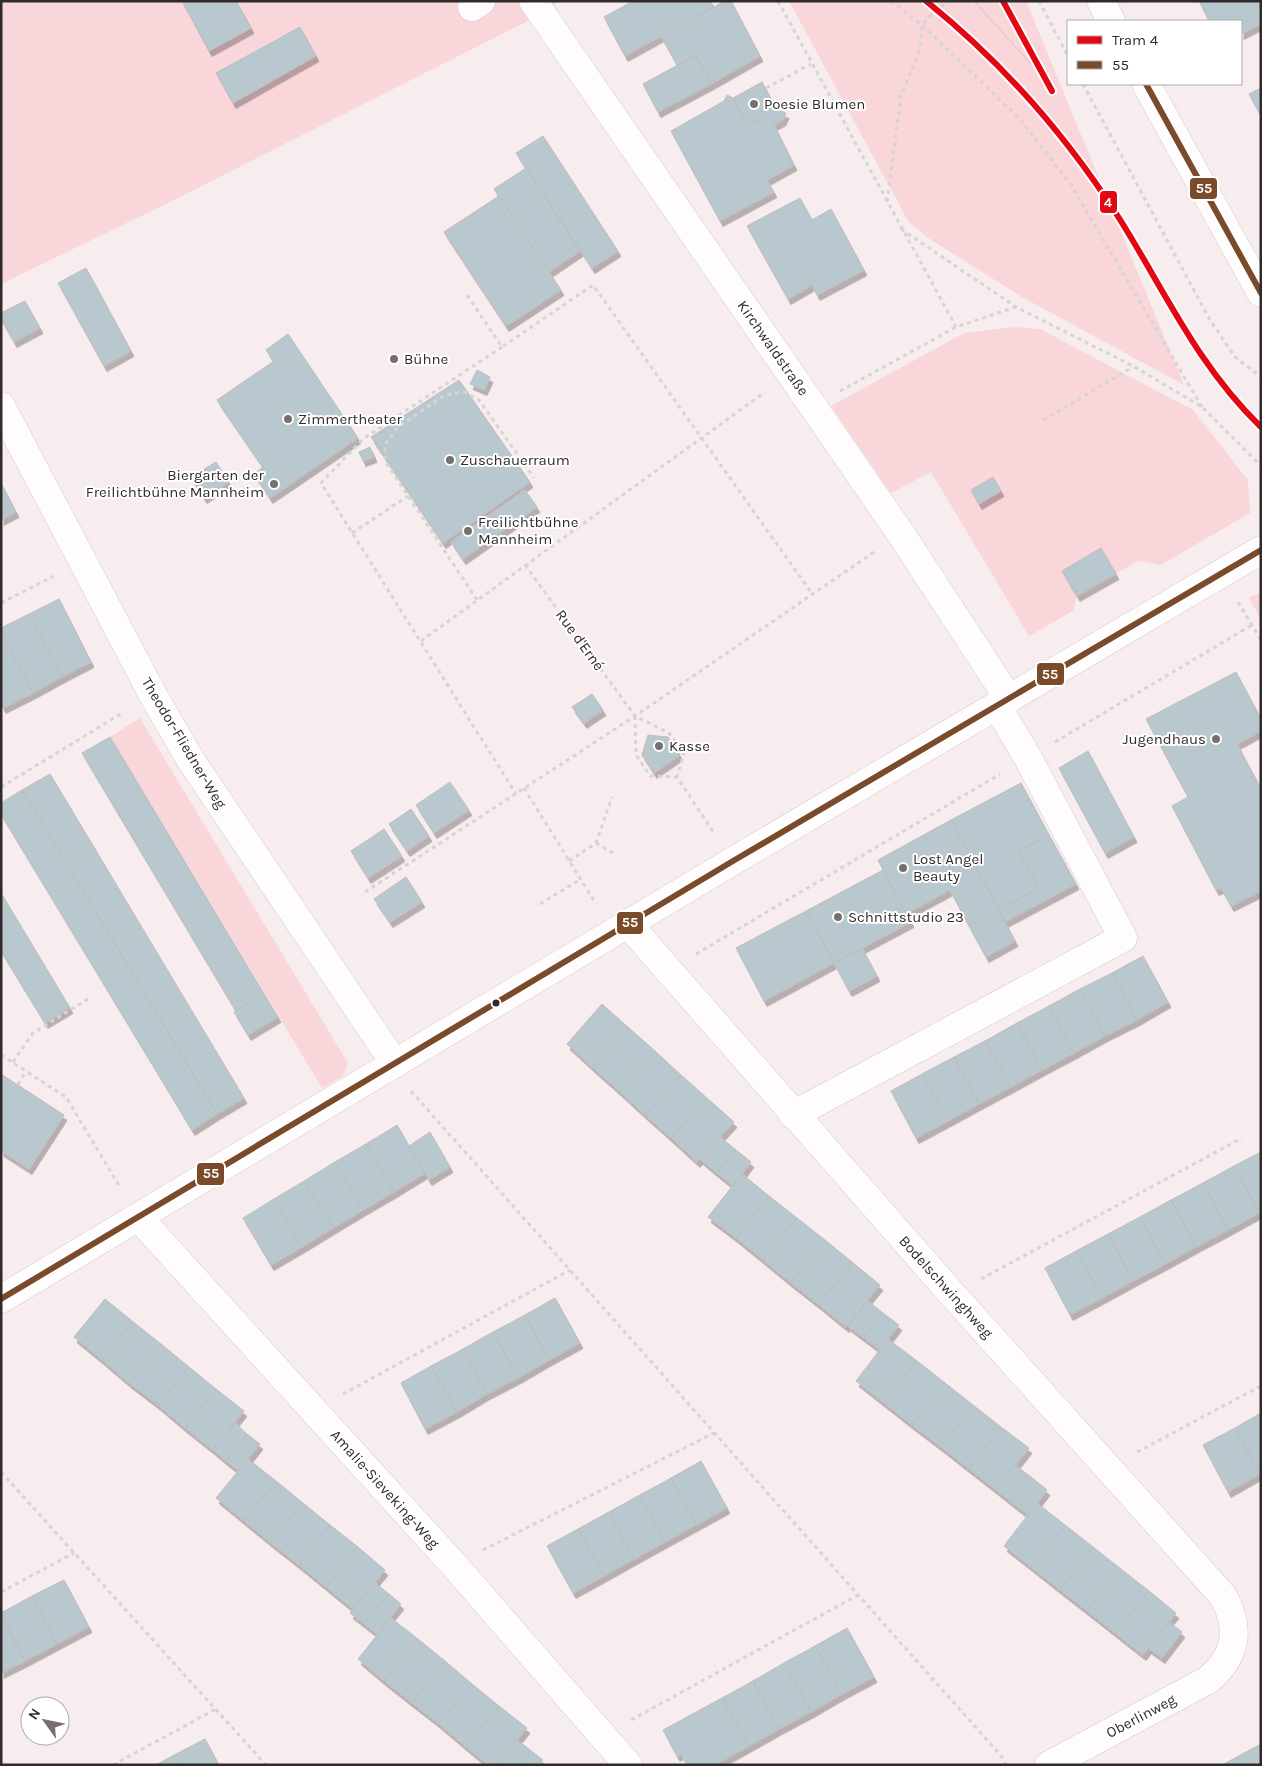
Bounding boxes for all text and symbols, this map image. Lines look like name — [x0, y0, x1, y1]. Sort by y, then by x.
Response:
legend — [1067, 20, 1242, 85]
text: Tram 4 — [1112, 31, 1159, 49]
text: 55 — [1112, 56, 1129, 74]
place label: Poesie Blumen — [764, 95, 865, 113]
marker: Poesie Blumen — [748, 98, 760, 110]
line badge: 55 — [1189, 177, 1218, 200]
text: 55 — [1196, 180, 1212, 197]
line badge: 4 — [1099, 190, 1118, 214]
text: 4 — [1104, 194, 1113, 211]
street label: Kirchwaldstraße — [733, 297, 813, 399]
place label: Bühne — [404, 350, 448, 368]
marker: Bühne — [388, 353, 400, 365]
place label: Zimmertheater — [298, 410, 403, 428]
marker: Zimmertheater — [282, 413, 294, 425]
place label: Zuschauerraum — [460, 451, 570, 469]
marker: Zuschauerraum — [444, 454, 456, 466]
place label: Biergarten der Freilichtbühne Mannheim — [86, 466, 265, 501]
marker: Biergarten der Freilichtbühne Mannheim — [268, 478, 280, 490]
place label: Freilichtbühne Mannheim — [478, 513, 578, 548]
marker: Freilichtbühne Mannheim — [462, 525, 474, 537]
street label: Rue d'Erné — [552, 606, 608, 674]
line badge: 55 — [1036, 662, 1065, 686]
text: 55 — [1042, 666, 1058, 683]
street label: Theodor-Fliedner-Weg — [138, 674, 231, 812]
place label: Jugendhaus — [1122, 730, 1206, 748]
marker: Jugendhaus — [1210, 733, 1222, 745]
place label: Kasse — [669, 737, 710, 755]
marker: Kasse — [653, 740, 665, 752]
place label: Lost Angel Beauty — [913, 850, 983, 885]
marker: Lost Angel Beauty — [897, 862, 909, 874]
place label: Schnittstudio 23 — [848, 908, 964, 926]
line badge: 55 — [616, 911, 644, 935]
marker: Schnittstudio 23 — [832, 911, 844, 923]
text: 55 — [622, 914, 638, 931]
unlabelled marker — [491, 998, 501, 1008]
line badge: 55 — [196, 1162, 225, 1186]
text: 55 — [203, 1165, 219, 1182]
street label: Bodelschwinghweg — [895, 1232, 997, 1342]
street label: Amalie-Sieveking-Weg — [327, 1426, 443, 1553]
street label: Oberlinweg — [1103, 1690, 1179, 1742]
north arrow — [20, 1696, 70, 1746]
text: N — [25, 1705, 44, 1723]

